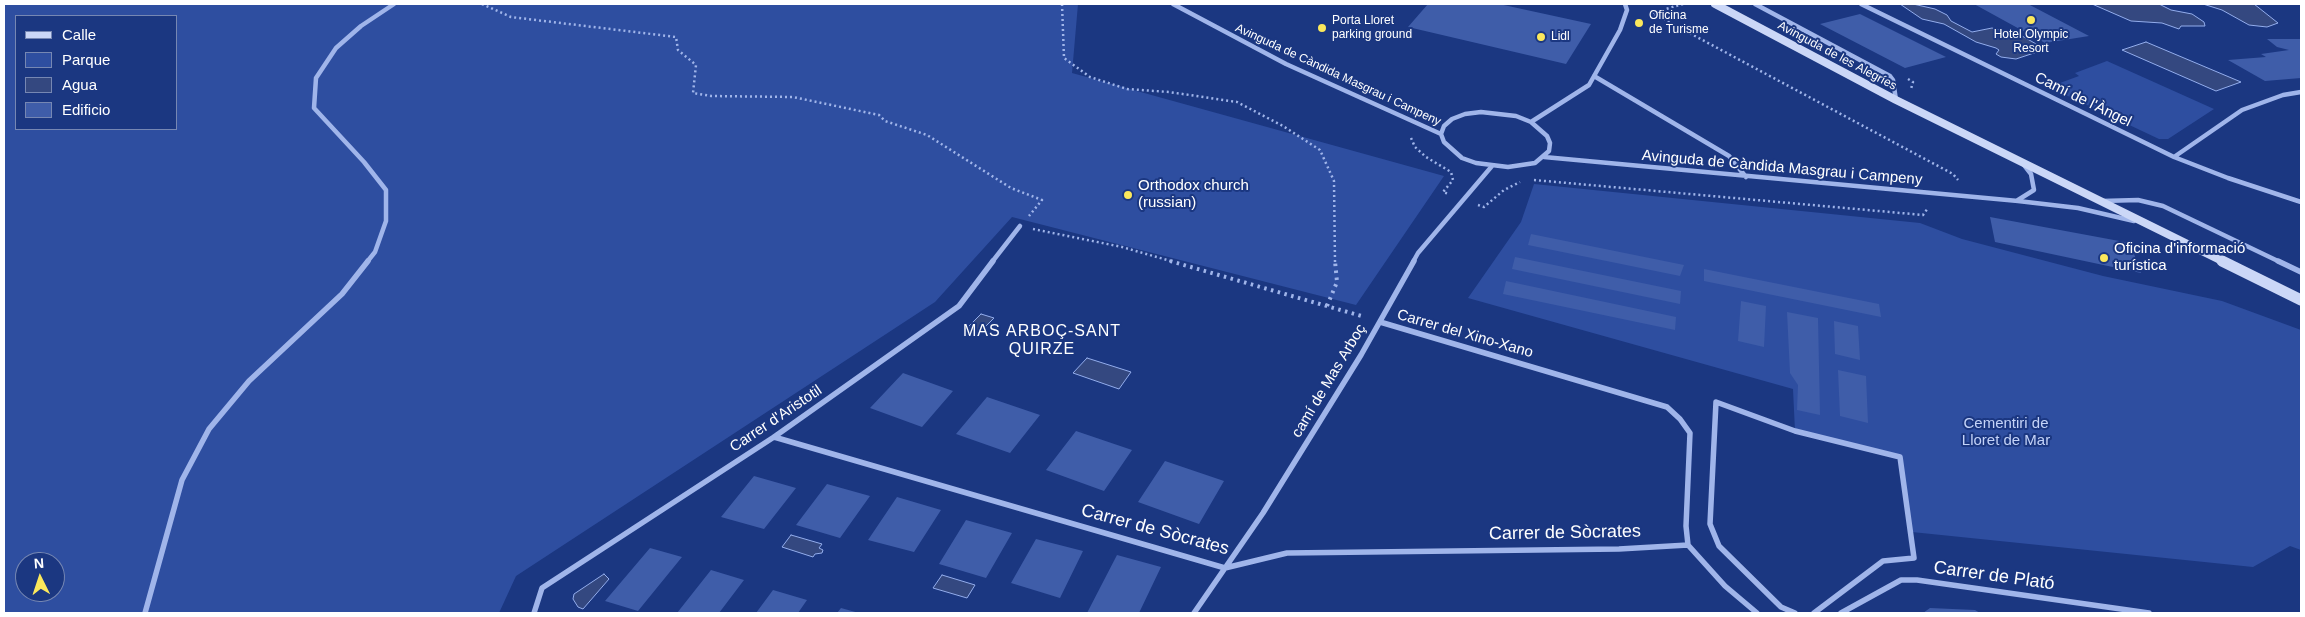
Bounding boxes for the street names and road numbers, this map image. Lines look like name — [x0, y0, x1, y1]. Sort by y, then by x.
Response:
street label: Avinguda de les Alegríes — [1775, 19, 1899, 93]
street label: Avinguda de Càndida Masgrau i Campeny — [1233, 21, 1443, 129]
street label: Camí de l'Àngel — [2032, 69, 2134, 131]
street label: Avinguda de Càndida Masgrau i Campeny — [1641, 147, 1923, 189]
street label: Carrer del Xino-Xano — [1395, 306, 1535, 362]
street label: camí de Mas Arboç — [1288, 321, 1370, 441]
street label: Carrer d'Aristotil — [727, 382, 825, 456]
street label: Carrer de Sòcrates — [1079, 500, 1231, 560]
street label: Carrer de Sòcrates — [1489, 521, 1641, 545]
street label: Carrer de Plató — [1932, 557, 2056, 595]

